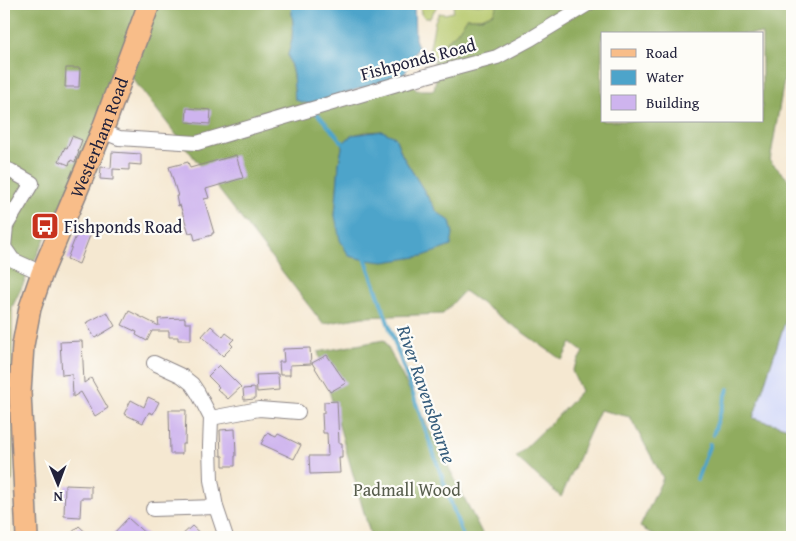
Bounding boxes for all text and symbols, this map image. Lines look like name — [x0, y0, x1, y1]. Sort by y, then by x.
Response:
street label: Fishponds Road — [357, 31, 479, 87]
legend — [601, 32, 764, 122]
text: Road — [646, 42, 677, 63]
text: Water — [646, 66, 684, 87]
street label: Westerham Road — [62, 73, 134, 201]
text: Building — [646, 92, 700, 113]
bus stop icon: Fishponds Road — [30, 211, 60, 241]
place label: Fishponds Road — [64, 213, 183, 240]
water label: River Ravensbourne — [390, 320, 464, 467]
north arrow — [32, 458, 82, 508]
park label: Padmall Wood — [353, 476, 461, 503]
text: N — [53, 487, 63, 507]

